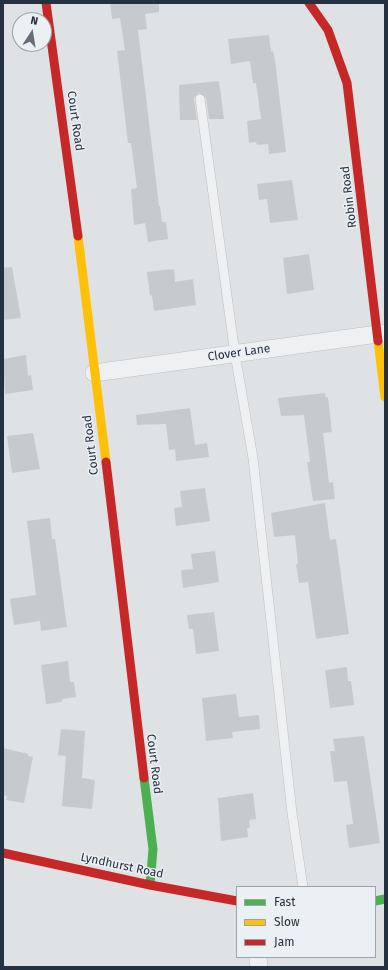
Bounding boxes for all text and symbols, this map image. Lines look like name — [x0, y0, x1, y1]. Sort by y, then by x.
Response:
north arrow — [12, 12, 52, 52]
text: N — [29, 14, 39, 28]
street label: Court Road — [64, 90, 86, 152]
street label: Robin Road — [338, 165, 360, 229]
street label: Clover Lane — [207, 341, 271, 365]
street label: Court Road — [80, 414, 102, 476]
street label: Court Road — [143, 733, 165, 795]
street label: Lyndhurst Road — [79, 850, 165, 882]
legend — [236, 886, 376, 958]
text: Fast — [274, 895, 296, 909]
text: Slow — [274, 915, 300, 929]
text: Jam — [274, 935, 294, 949]

